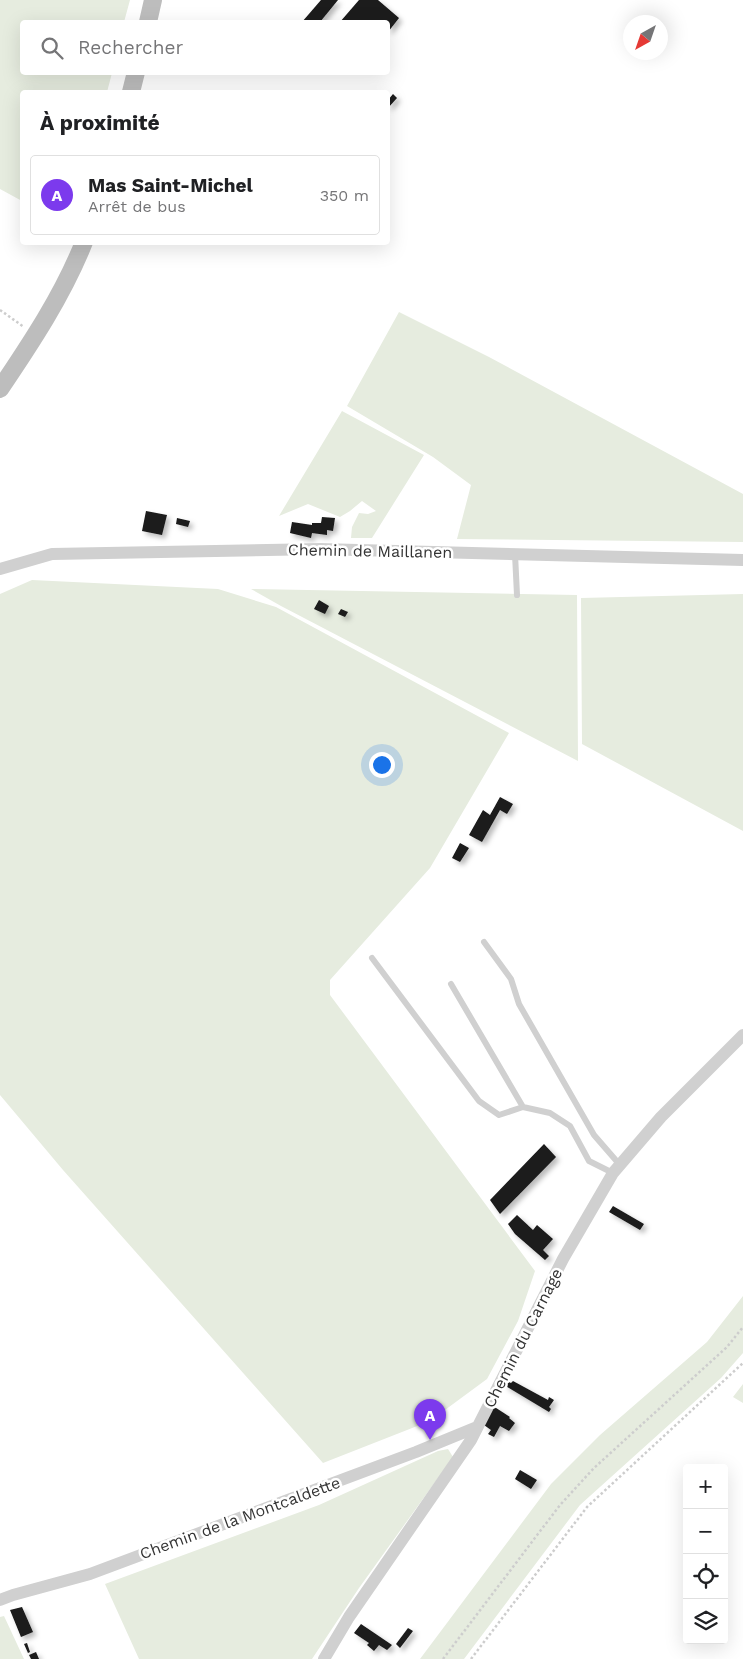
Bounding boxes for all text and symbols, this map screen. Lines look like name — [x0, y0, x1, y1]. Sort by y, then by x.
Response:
north arrow — [623, 15, 668, 60]
search box — [20, 20, 390, 75]
icon: search — [38, 34, 66, 62]
text: Rechercher — [78, 36, 183, 59]
text: À proximité — [40, 110, 160, 135]
text: Mas Saint-Michel — [88, 174, 253, 197]
text: A — [52, 186, 62, 205]
text: 350 m — [320, 186, 369, 205]
text: Arrêt de bus — [88, 197, 186, 216]
street label: Chemin de Maillanen — [288, 540, 452, 562]
your location — [369, 752, 395, 778]
street label: Chemin du Carnage — [480, 1265, 566, 1411]
pin: A — [414, 1399, 446, 1440]
map controls — [683, 1464, 728, 1644]
button: + — [683, 1464, 728, 1509]
street label: Chemin de la Montcaldette — [137, 1473, 343, 1563]
button: − — [683, 1509, 728, 1554]
button: locate — [683, 1554, 728, 1599]
button: layers — [683, 1599, 728, 1644]

